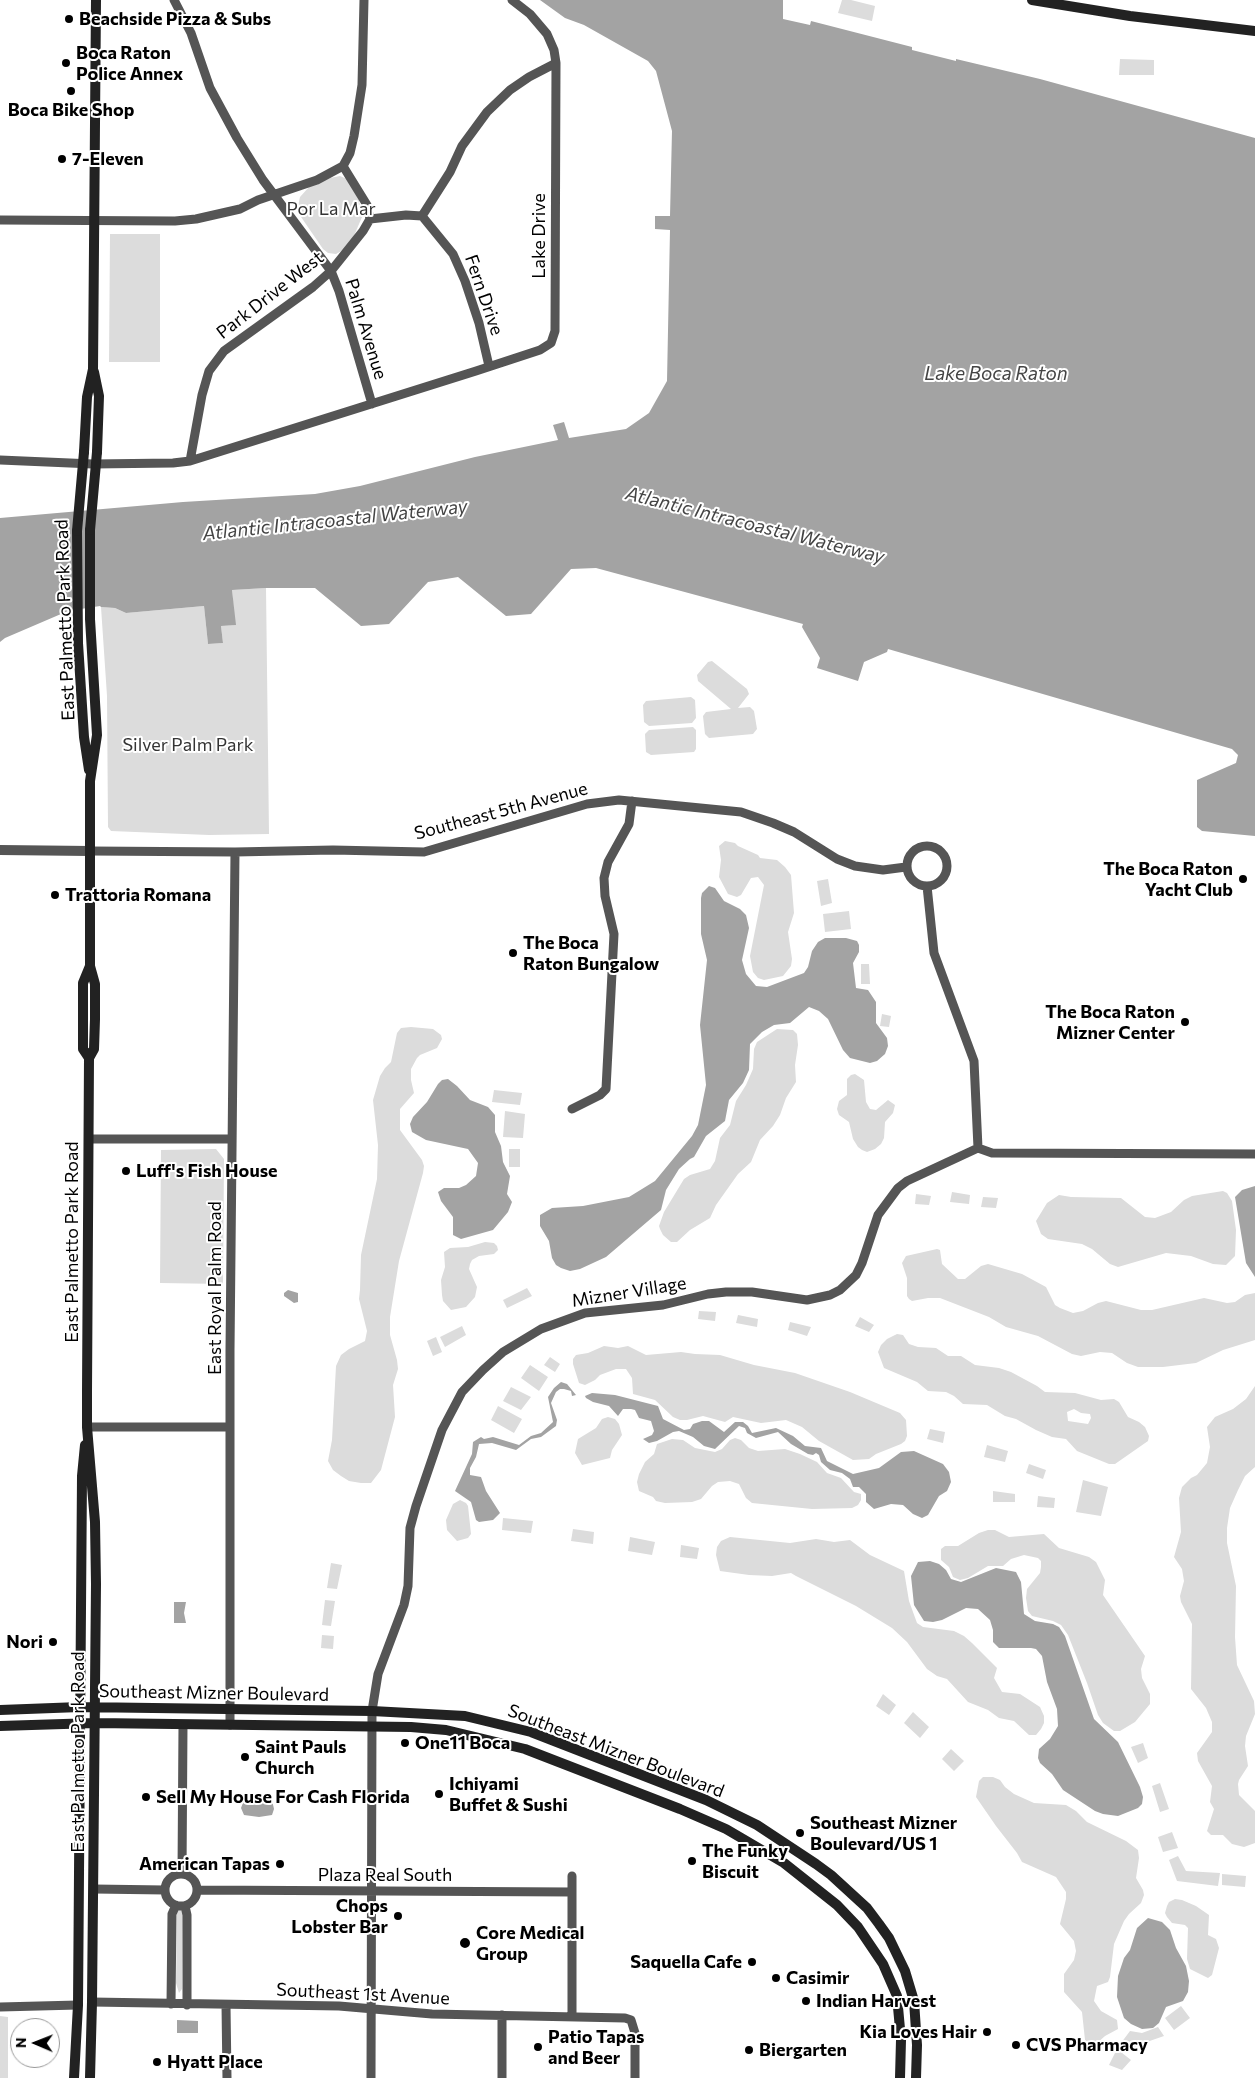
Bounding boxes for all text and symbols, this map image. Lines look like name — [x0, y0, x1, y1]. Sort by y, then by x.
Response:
place label: Beachside Pizza & Subs — [79, 8, 271, 30]
marker: Beachside Pizza & Subs — [63, 13, 75, 25]
place label: Boca Raton Police Annex — [76, 42, 183, 84]
marker: Boca Raton Police Annex — [60, 57, 72, 69]
marker: Boca Bike Shop — [65, 85, 77, 97]
place label: Boca Bike Shop — [8, 99, 134, 121]
place label: 7-Eleven — [72, 148, 144, 170]
marker: 7-Eleven — [56, 153, 68, 165]
street label: Lake Drive — [528, 193, 550, 279]
park label: Por La Mar — [286, 198, 376, 220]
street label: Park Drive West — [212, 246, 328, 344]
street label: Fern Drive — [460, 252, 508, 338]
street label: Palm Avenue — [340, 276, 392, 382]
water label: Lake Boca Raton — [924, 363, 1068, 385]
water label: Atlantic Intracoastal Waterway — [623, 482, 887, 568]
water label: Atlantic Intracoastal Waterway — [201, 495, 469, 545]
street label: East Palmetto Park Road — [51, 519, 79, 721]
park label: Silver Palm Park — [123, 734, 253, 756]
street label: Southeast 5th Avenue — [412, 777, 590, 845]
place label: The Boca Raton Yacht Club — [1103, 858, 1233, 901]
marker: The Boca Raton Yacht Club — [1237, 873, 1249, 885]
place label: Trattoria Romana — [65, 884, 211, 906]
marker: Trattoria Romana — [49, 889, 61, 901]
place label: The Boca Raton Bungalow — [523, 932, 659, 974]
marker: The Boca Raton Bungalow — [507, 947, 519, 959]
place label: The Boca Raton Mizner Center — [1045, 1001, 1175, 1044]
marker: The Boca Raton Mizner Center — [1179, 1016, 1191, 1028]
street label: East Palmetto Park Road — [61, 1141, 83, 1343]
place label: Luff's Fish House — [136, 1160, 278, 1182]
marker: Luff's Fish House — [120, 1165, 132, 1177]
street label: East Royal Palm Road — [204, 1201, 226, 1375]
street label: Mizner Village — [570, 1272, 688, 1312]
place label: Nori — [6, 1631, 43, 1653]
marker: Nori — [47, 1636, 59, 1648]
street label: East Palmetto Park Road — [67, 1651, 89, 1853]
street label: Southeast Mizner Boulevard — [99, 1680, 329, 1706]
street label: Southeast Mizner Boulevard — [505, 1700, 727, 1802]
place label: One11 Boca — [415, 1732, 510, 1754]
place label: Saint Pauls Church — [255, 1736, 346, 1778]
marker: One11 Boca — [399, 1737, 411, 1749]
marker: Saint Pauls Church — [239, 1751, 251, 1763]
place label: Ichiyami Buffet & Sushi — [449, 1773, 568, 1816]
place label: Sell My House For Cash Florida — [156, 1786, 410, 1808]
marker: Ichiyami Buffet & Sushi — [433, 1788, 445, 1800]
marker: Sell My House For Cash Florida — [140, 1791, 152, 1803]
place label: Southeast Mizner Boulevard/US 1 — [810, 1812, 957, 1855]
marker: Southeast Mizner Boulevard/US 1 — [794, 1827, 806, 1839]
place label: The Funky Biscuit — [702, 1840, 788, 1882]
place label: American Tapas — [139, 1853, 270, 1875]
marker: The Funky Biscuit — [686, 1855, 698, 1867]
marker: American Tapas — [274, 1858, 286, 1870]
street label: Plaza Real South — [318, 1864, 452, 1886]
place label: Chops Lobster Bar — [291, 1895, 388, 1938]
marker: Chops Lobster Bar — [392, 1910, 404, 1922]
place label: Core Medical Group — [476, 1922, 585, 1965]
marker: Core Medical Group — [458, 1936, 472, 1950]
place label: Saquella Cafe — [630, 1951, 742, 1973]
marker: Saquella Cafe — [746, 1956, 758, 1968]
place label: Casimir — [786, 1967, 849, 1989]
marker: Casimir — [770, 1972, 782, 1984]
street label: Southeast 1st Avenue — [276, 1979, 450, 2009]
place label: Indian Harvest — [816, 1990, 936, 2012]
marker: Indian Harvest — [800, 1995, 812, 2007]
north arrow — [10, 2018, 60, 2068]
place label: Kia Loves Hair — [860, 2021, 977, 2043]
place label: Patio Tapas and Beer — [548, 2026, 644, 2068]
marker: Kia Loves Hair — [981, 2026, 993, 2038]
place label: CVS Pharmacy — [1026, 2034, 1148, 2056]
text: N — [12, 2037, 29, 2048]
place label: Biergarten — [759, 2039, 847, 2061]
marker: CVS Pharmacy — [1010, 2039, 1022, 2051]
marker: Patio Tapas and Beer — [532, 2041, 544, 2053]
marker: Biergarten — [743, 2044, 755, 2056]
place label: Hyatt Place — [167, 2051, 263, 2073]
marker: Hyatt Place — [151, 2056, 163, 2068]

